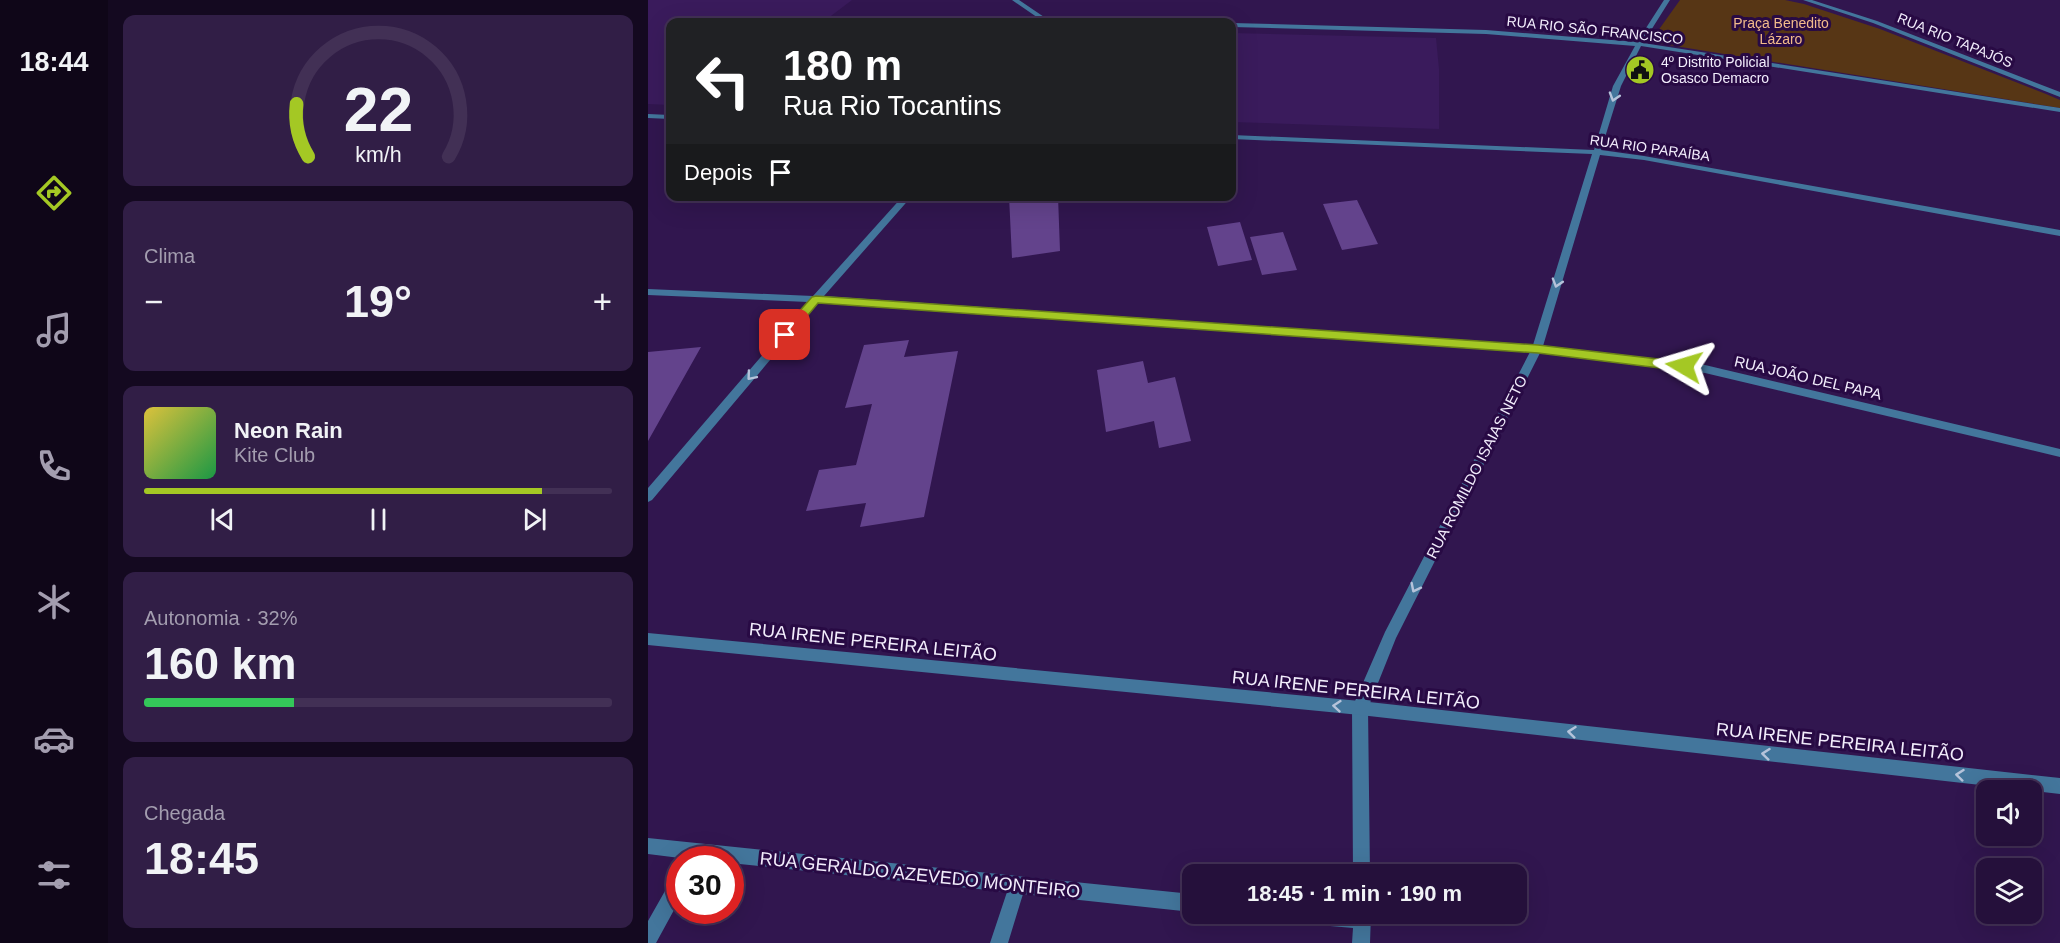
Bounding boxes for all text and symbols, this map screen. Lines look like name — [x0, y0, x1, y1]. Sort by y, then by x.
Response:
street label: RUA RIO TAPAJÓS — [1895, 10, 2015, 70]
street label: RUA RIO SÃO FRANCISCO — [1506, 13, 1684, 47]
park label: Praça Benedito Lázaro — [1733, 15, 1829, 47]
icon: left — [684, 42, 762, 120]
text: 180 m — [783, 42, 902, 89]
text: 18:44 — [19, 47, 89, 77]
public building icon: 4º Distrito Policial Osasco Demacro — [1624, 54, 1656, 86]
place label: 4º Distrito Policial Osasco Demacro — [1661, 54, 1770, 86]
text: 22 — [343, 75, 413, 144]
text: Rua Rio Tocantins — [783, 91, 1002, 121]
one-way arrow — [1609, 91, 1621, 101]
street label: RUA RIO PARAÍBA — [1589, 132, 1712, 164]
text: km/h — [355, 144, 401, 168]
icon: arrive — [764, 156, 797, 189]
text: Depois — [684, 160, 752, 185]
icon: directions — [33, 172, 75, 214]
text: Clima — [144, 245, 195, 267]
text: 19° — [344, 276, 412, 327]
one-way arrow — [1552, 277, 1564, 288]
text: − — [144, 283, 163, 320]
text: + — [593, 283, 612, 320]
icon: music — [33, 309, 75, 351]
pin — [759, 309, 810, 360]
icon: arrive — [768, 318, 801, 351]
position arrow — [1652, 334, 1716, 398]
street label: RUA JOÃO DEL PAPA — [1733, 352, 1883, 403]
one-way arrow — [747, 369, 758, 380]
street label: RUA ROMILDO ISAIAS NETO — [1423, 372, 1530, 561]
text: Neon Rain — [234, 418, 343, 443]
text: Kite Club — [234, 444, 315, 466]
icon: phone — [33, 445, 75, 487]
icon: previous — [206, 503, 239, 536]
icon: pause — [362, 503, 395, 536]
icon: next — [518, 503, 551, 536]
icon: climate — [33, 581, 75, 623]
one-way arrow — [1411, 582, 1422, 592]
text: Autonomia · 32% — [144, 607, 297, 629]
street label: RUA IRENE PEREIRA LEITÃO — [748, 618, 998, 665]
text: 160 km — [144, 638, 297, 689]
street label: RUA IRENE PEREIRA LEITÃO — [1231, 666, 1481, 713]
one-way arrow — [1332, 700, 1341, 713]
icon: car — [33, 718, 75, 760]
street label: RUA IRENE PEREIRA LEITÃO — [1715, 718, 1965, 765]
one-way arrow — [1568, 726, 1577, 739]
one-way arrow — [1762, 748, 1771, 761]
one-way arrow — [1956, 769, 1965, 782]
map controls — [1976, 780, 2042, 924]
button: sound — [1976, 780, 2042, 846]
text: Chegada — [144, 802, 225, 824]
text: 18:45 — [144, 833, 259, 884]
speed limit sign: 30 — [666, 846, 744, 924]
street label: RUA GERALDO AZEVEDO MONTEIRO — [759, 848, 1081, 902]
icon: filters — [33, 854, 75, 896]
button: layers — [1976, 858, 2042, 924]
text: 18:45 · 1 min · 190 m — [1247, 881, 1462, 906]

